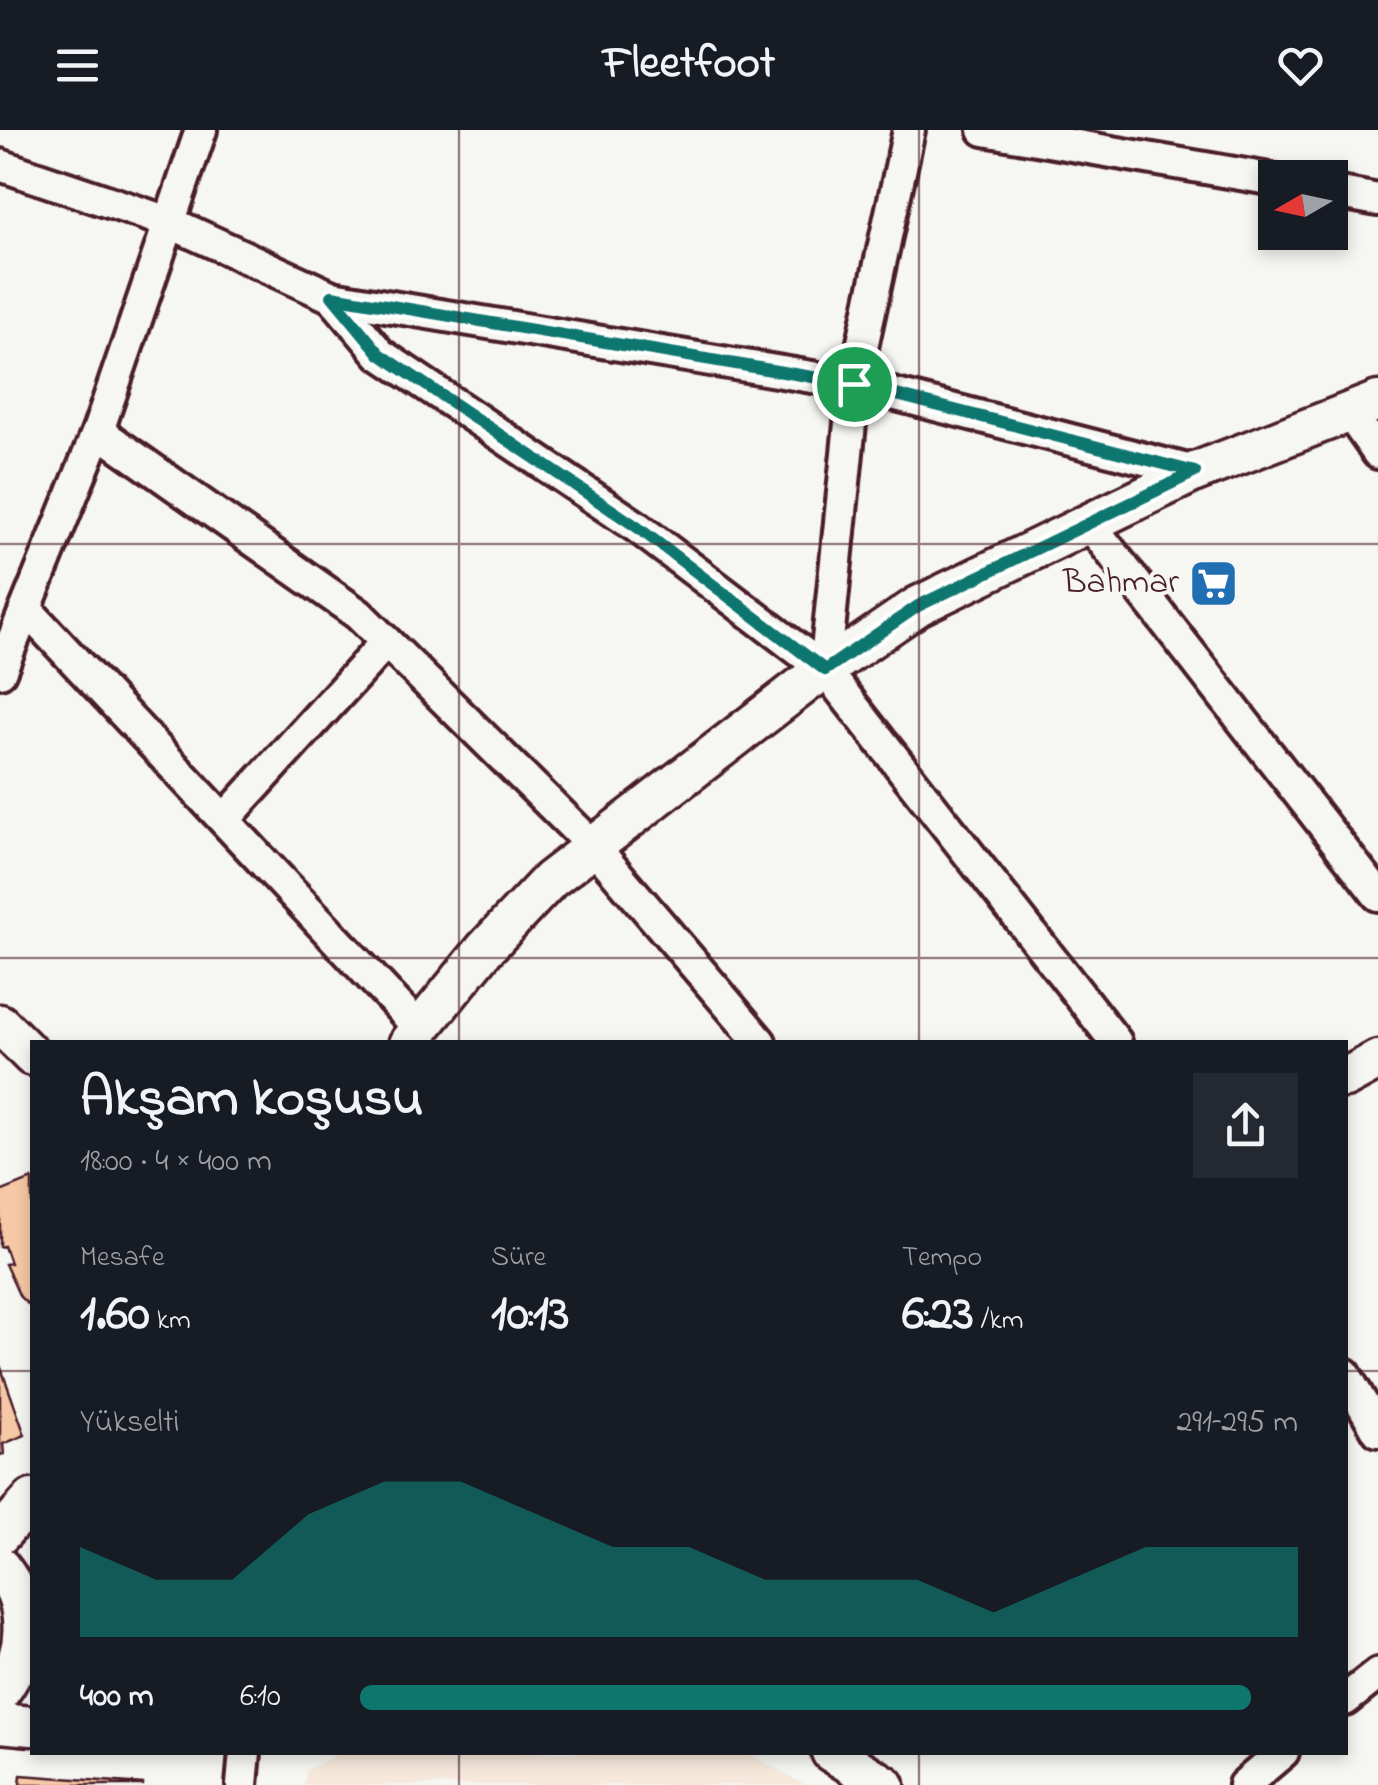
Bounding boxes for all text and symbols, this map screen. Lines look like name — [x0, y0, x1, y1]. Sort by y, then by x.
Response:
text: Fleetfoot — [603, 32, 775, 98]
icon: menu — [50, 38, 105, 93]
icon: heart — [1273, 38, 1328, 93]
north arrow — [1258, 160, 1348, 250]
map controls — [1258, 160, 1348, 250]
pin — [812, 342, 897, 427]
icon: arrive — [827, 357, 882, 412]
supermarket icon: Bahmar — [1188, 557, 1240, 609]
place label: Bahmar — [1062, 558, 1179, 609]
text: Akşam koşusu — [80, 1061, 423, 1141]
button: share — [1193, 1073, 1298, 1178]
text: 18:00 · 4 × 400 m — [80, 1139, 272, 1186]
text: Mesafe — [80, 1238, 164, 1279]
text: Süre — [491, 1238, 546, 1279]
text: Tempo — [902, 1238, 982, 1279]
text: 1.60 — [80, 1279, 150, 1352]
text: 10:13 — [491, 1279, 569, 1352]
text: 6:23 — [902, 1279, 974, 1352]
text: km — [150, 1301, 191, 1342]
text: /km — [974, 1301, 1023, 1342]
text: Yükselti — [80, 1400, 179, 1447]
text: 291–295 m — [1176, 1400, 1298, 1447]
text: 400 m — [80, 1674, 154, 1721]
text: 6:10 — [240, 1674, 281, 1721]

